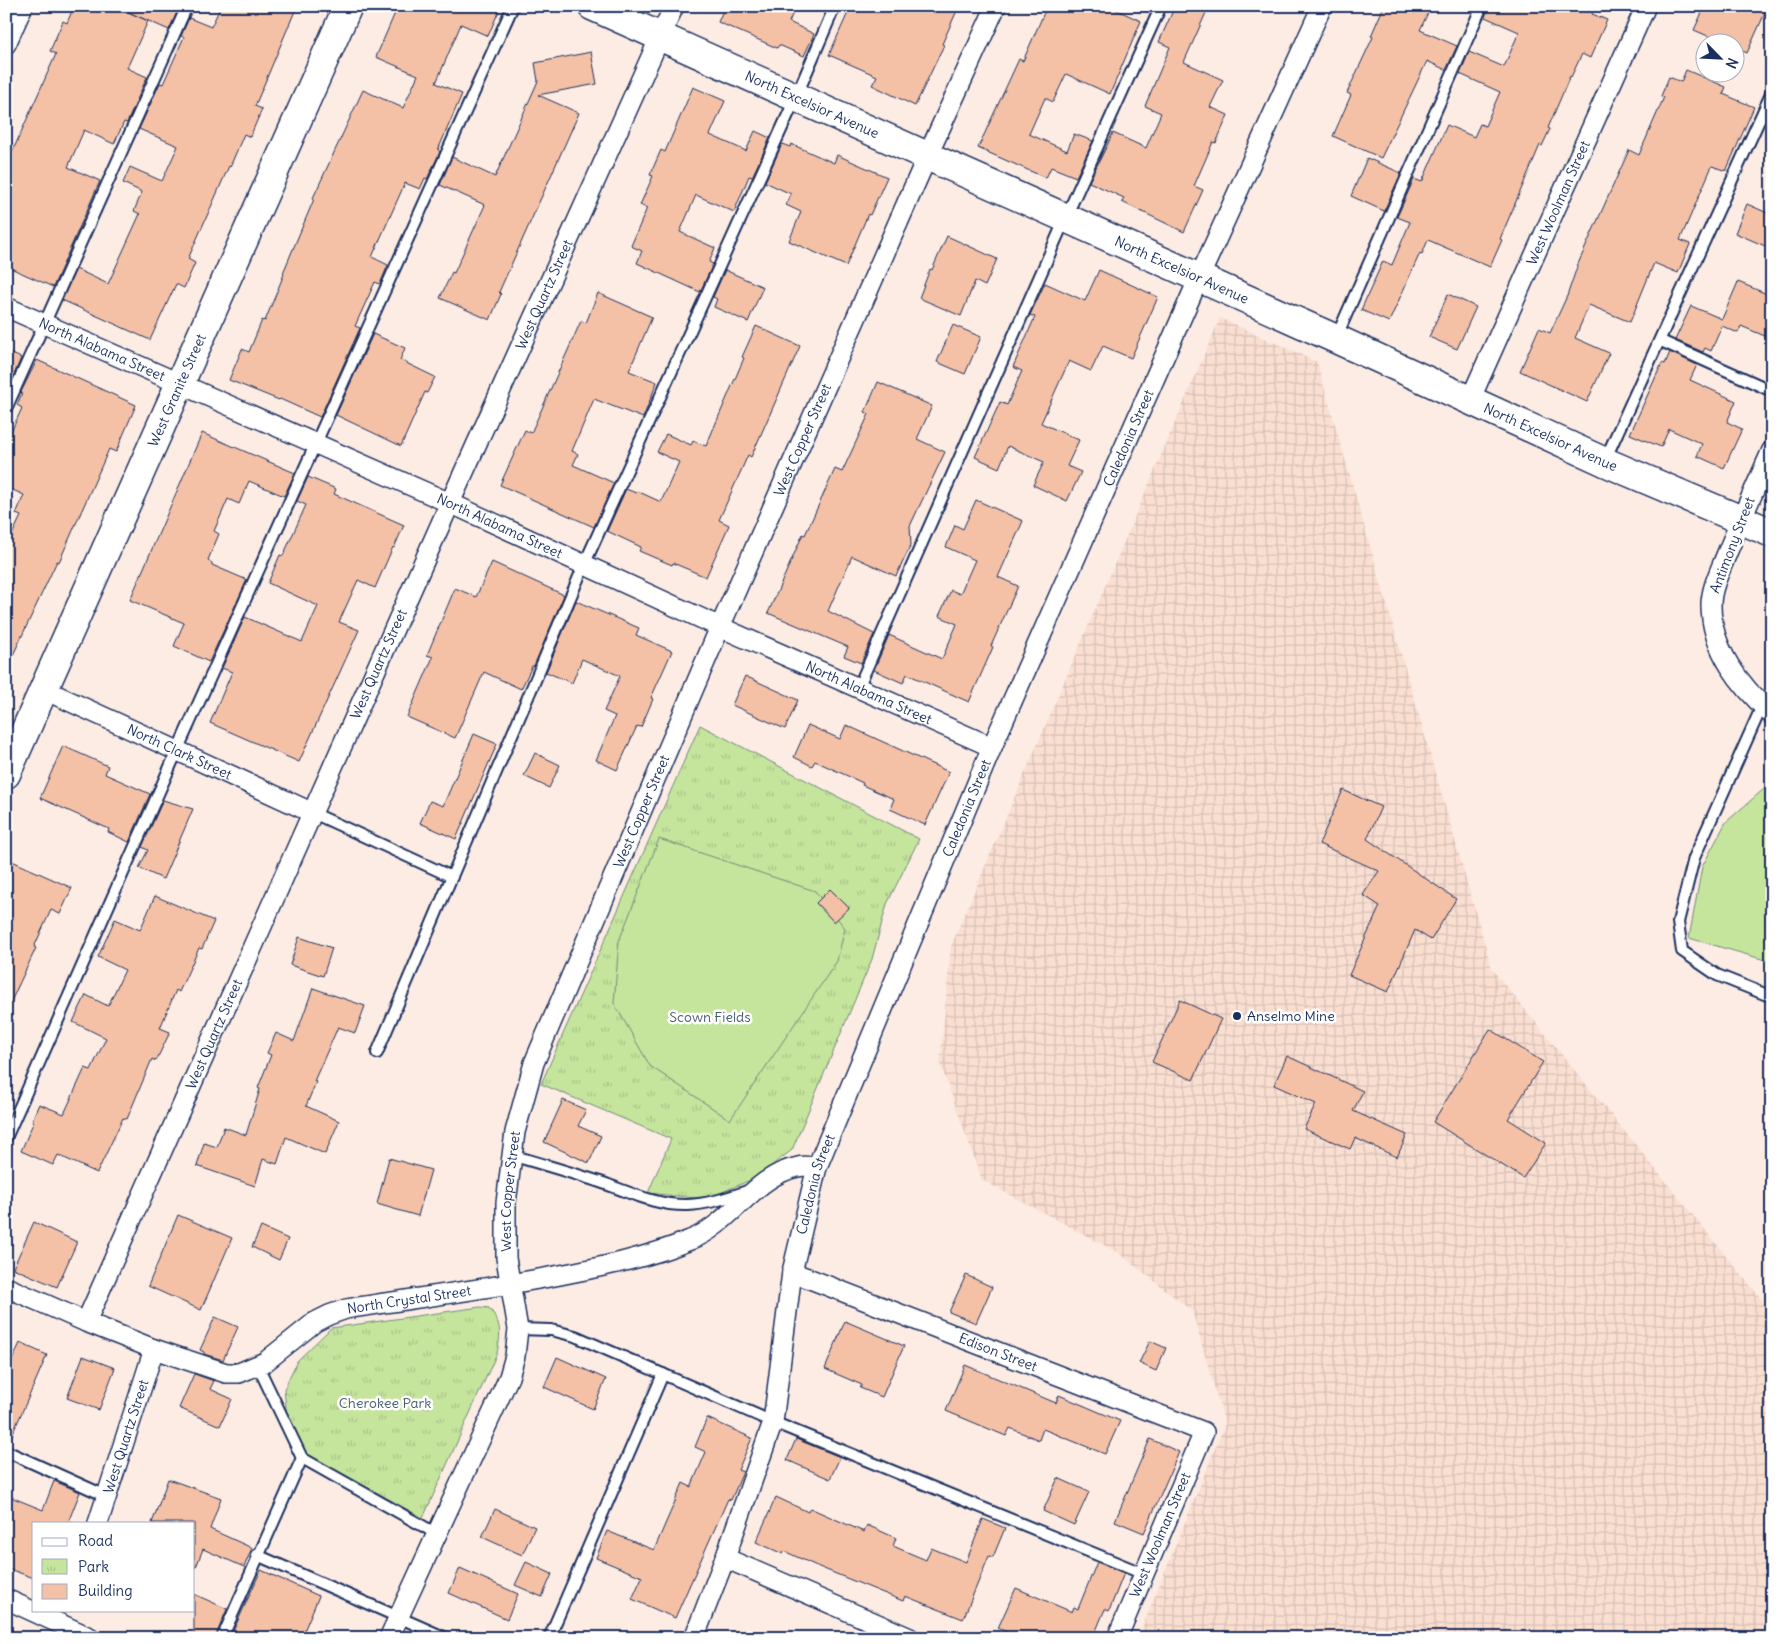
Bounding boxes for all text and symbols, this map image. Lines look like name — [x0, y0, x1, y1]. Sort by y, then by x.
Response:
north arrow — [1696, 32, 1746, 82]
text: N — [1722, 55, 1742, 71]
street label: North Excelsior Avenue — [742, 67, 882, 142]
street label: West Woolman Street — [1522, 137, 1594, 268]
street label: North Excelsior Avenue — [1112, 232, 1251, 308]
street label: West Quartz Street — [511, 236, 577, 352]
street label: North Alabama Street — [36, 314, 168, 385]
street label: West Granite Street — [144, 331, 210, 450]
street label: West Copper Street — [770, 380, 835, 499]
street label: Caledonia Street — [1099, 387, 1158, 489]
street label: North Excelsior Avenue — [1481, 399, 1620, 475]
street label: North Alabama Street — [434, 489, 566, 563]
street label: Antimony Street — [1705, 494, 1759, 596]
street label: West Quartz Street — [346, 606, 411, 722]
street label: North Alabama Street — [803, 657, 935, 728]
street label: North Clark Street — [124, 720, 235, 784]
street label: West Copper Street — [609, 752, 674, 871]
street label: Caledonia Street — [938, 756, 995, 859]
street label: West Quartz Street — [182, 976, 246, 1092]
place label: Anselmo Mine — [1247, 1007, 1335, 1025]
park label: Scown Fields — [669, 1008, 751, 1026]
marker: Anselmo Mine — [1231, 1010, 1243, 1022]
street label: West Copper Street — [497, 1130, 524, 1252]
street label: Caledonia Street — [792, 1131, 839, 1236]
street label: North Crystal Street — [346, 1281, 472, 1318]
street label: Edison Street — [956, 1329, 1040, 1375]
street label: West Quartz Street — [99, 1377, 153, 1496]
park label: Cherokee Park — [339, 1394, 431, 1412]
street label: West Woolman Street — [1125, 1469, 1195, 1600]
legend — [32, 1522, 195, 1612]
text: Road — [78, 1531, 113, 1550]
text: Park — [78, 1557, 109, 1576]
text: Building — [78, 1581, 133, 1600]

